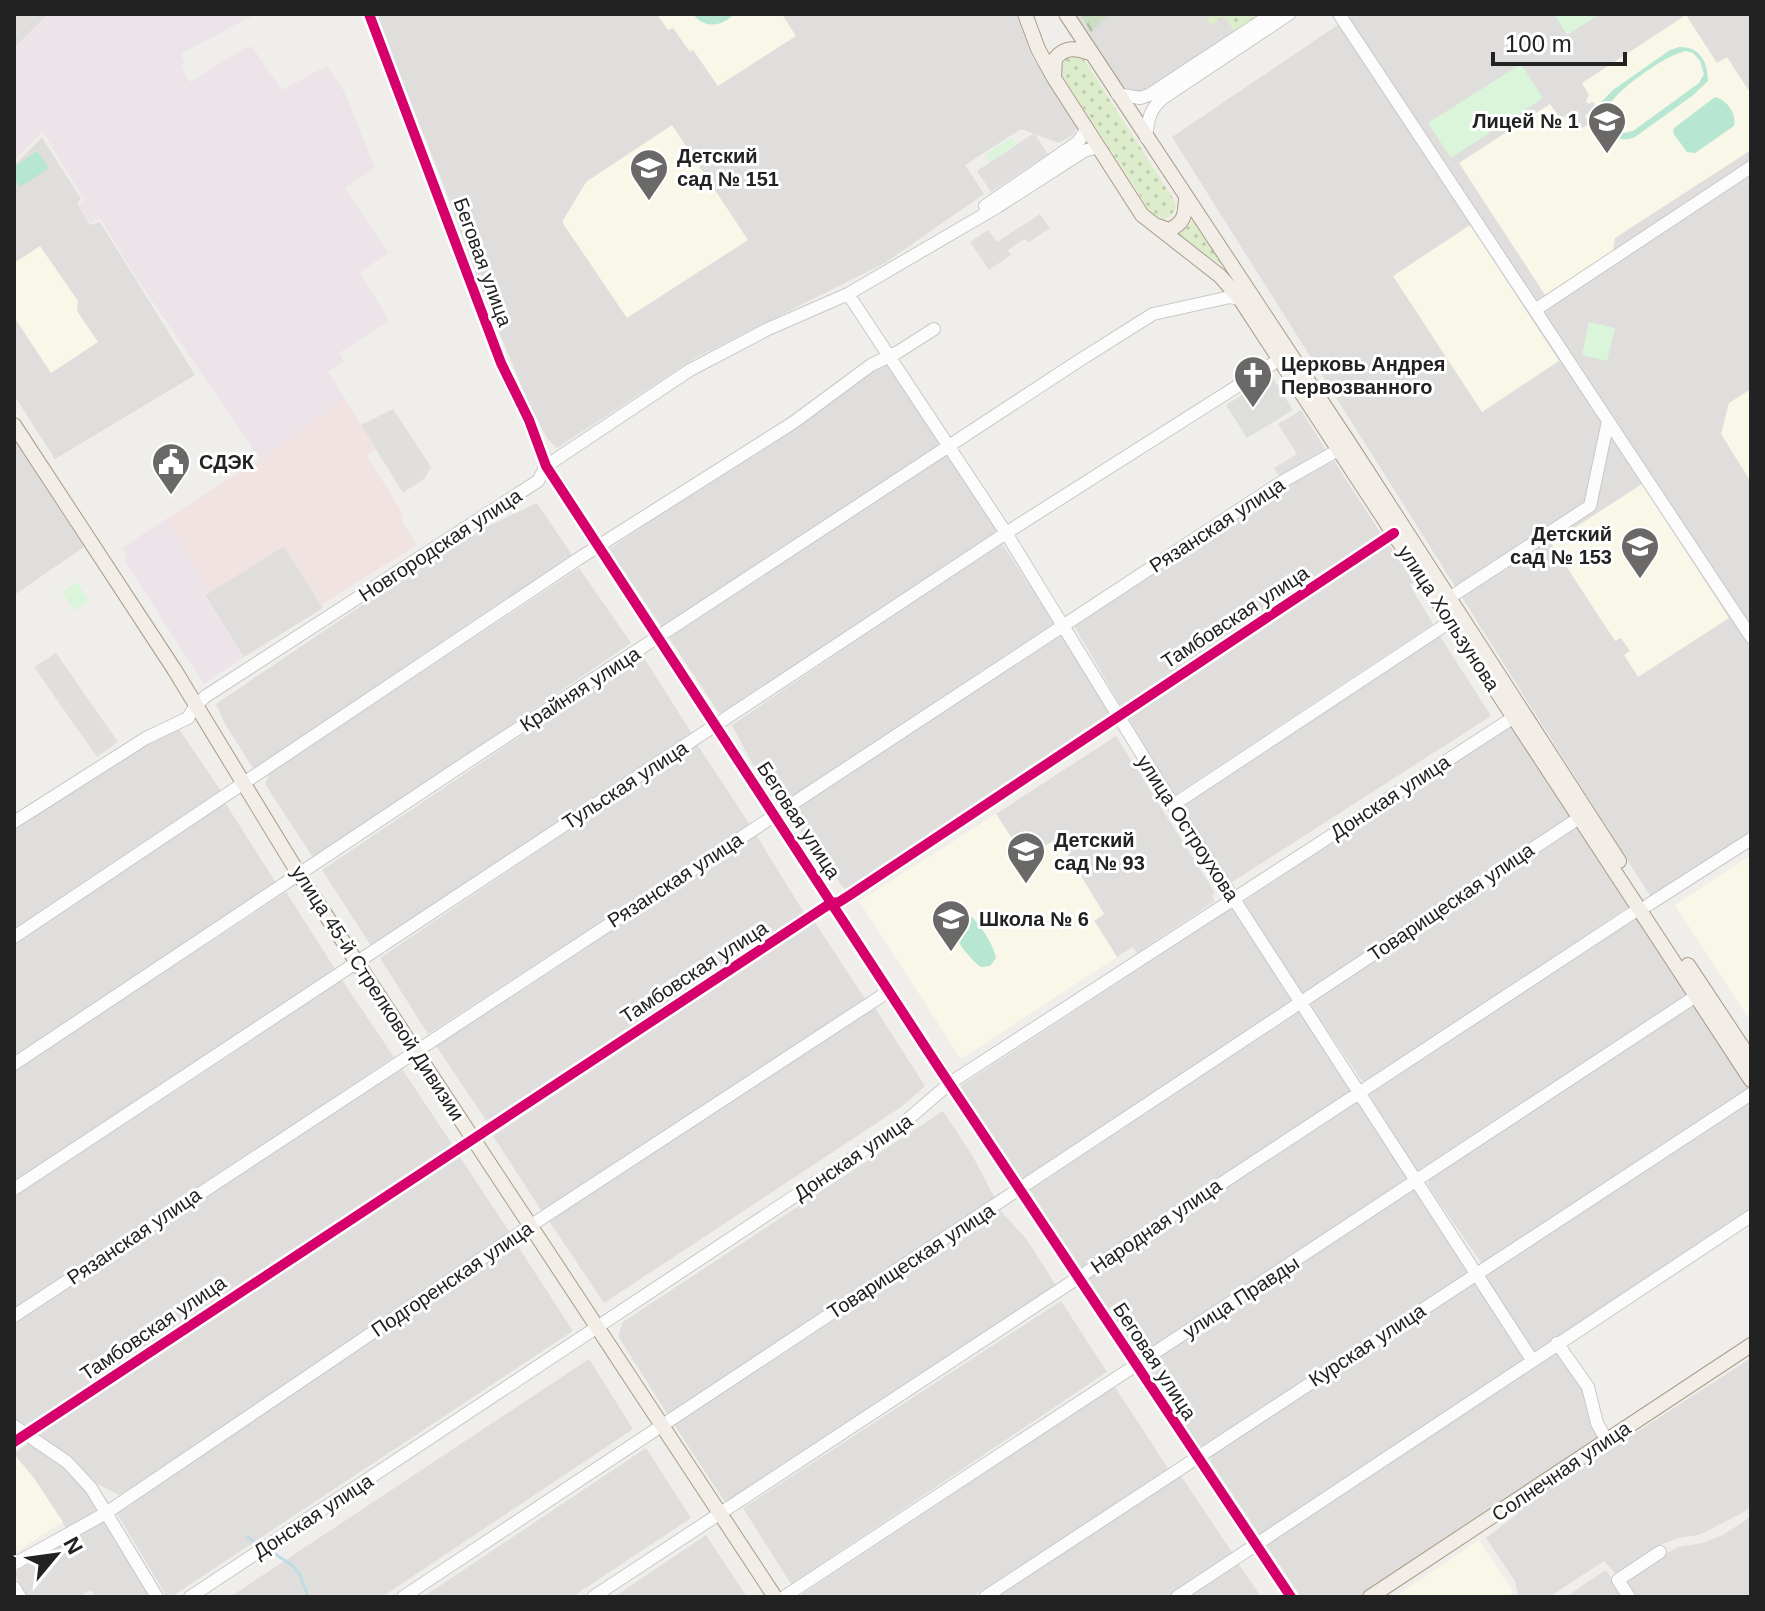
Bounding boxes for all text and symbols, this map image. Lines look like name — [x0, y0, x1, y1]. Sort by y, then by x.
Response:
scale bar — [1493, 16, 1625, 66]
text: 100 m — [1505, 30, 1572, 57]
school or university icon: Лицей № 1 — [1586, 100, 1628, 155]
place label: Лицей № 1 — [1472, 110, 1579, 132]
place label: Детский сад № 151 — [677, 145, 779, 190]
school or university icon: Детский сад № 151 — [628, 147, 670, 202]
street label: Беговая улица — [450, 195, 517, 330]
place label: Церковь Андрея Первозванного — [1281, 353, 1446, 398]
church icon: Церковь Андрея Первозванного — [1232, 354, 1274, 409]
public building icon: СДЭК — [150, 441, 192, 496]
place label: СДЭК — [199, 451, 255, 473]
street label: Рязанская улица — [1145, 473, 1289, 577]
street label: Новгородская улица — [355, 484, 526, 606]
place label: Детский сад № 153 — [1510, 523, 1612, 568]
school or university icon: Детский сад № 153 — [1619, 525, 1661, 580]
street label: улица Хользунова — [1394, 541, 1505, 696]
street label: Тамбовская улица — [1157, 561, 1313, 673]
street label: Крайняя улица — [516, 642, 645, 736]
street label: Тульская улица — [558, 736, 692, 834]
street label: Донская улица — [1326, 750, 1454, 844]
street label: улица Остроухова — [1133, 751, 1244, 906]
street label: Беговая улица — [753, 757, 845, 883]
street label: Рязанская улица — [603, 828, 747, 932]
place label: Детский сад № 93 — [1054, 829, 1145, 874]
school or university icon: Детский сад № 93 — [1005, 830, 1047, 885]
street label: Товарищеская улица — [1364, 838, 1539, 966]
street label: улица 45-й Стрелковой Дивизии — [287, 861, 469, 1125]
school or university icon: Школа № 6 — [930, 898, 972, 953]
place label: Школа № 6 — [979, 908, 1089, 930]
street label: Тамбовская улица — [616, 916, 772, 1028]
street label: Донская улица — [790, 1109, 917, 1205]
street label: Народная улица — [1087, 1174, 1226, 1278]
street label: Рязанская улица — [63, 1183, 206, 1289]
street label: Товарищеская улица — [823, 1198, 999, 1323]
street label: Подгоренская улица — [367, 1216, 537, 1341]
street label: улица Правды — [1179, 1251, 1303, 1343]
street label: Тамбовская улица — [76, 1271, 231, 1385]
street label: Беговая улица — [1109, 1298, 1201, 1424]
street label: Курская улица — [1305, 1299, 1430, 1391]
street label: Солнечная улица — [1488, 1416, 1635, 1525]
street label: Донская улица — [249, 1469, 377, 1563]
north arrow — [16, 1515, 96, 1595]
text: N — [58, 1533, 88, 1559]

